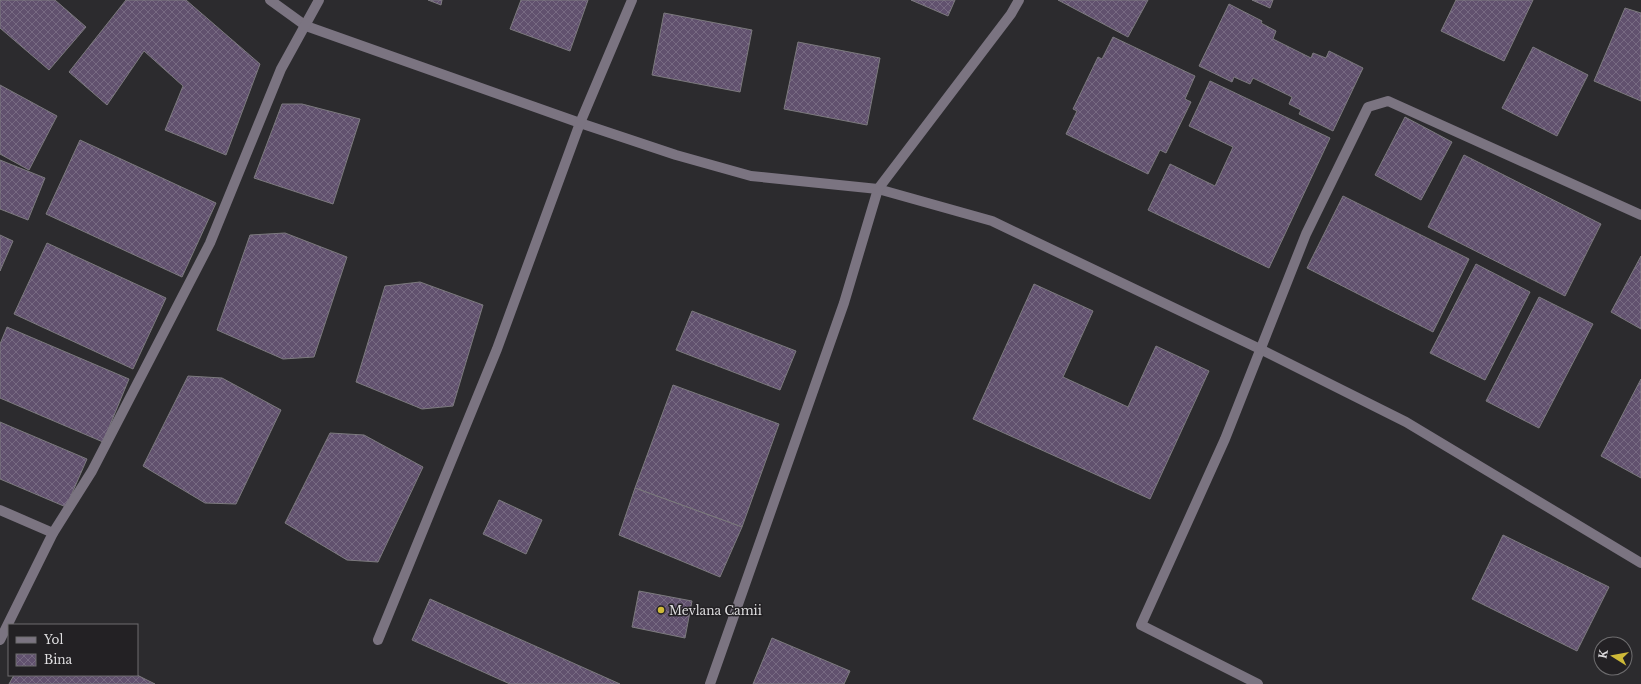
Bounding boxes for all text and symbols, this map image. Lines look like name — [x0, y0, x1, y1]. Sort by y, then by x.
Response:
place label: Mevlana Camii — [669, 603, 762, 618]
marker: Mevlana Camii — [656, 605, 666, 615]
legend — [8, 624, 138, 676]
text: Yol — [43, 632, 63, 647]
north arrow — [1593, 636, 1633, 676]
text: K — [1595, 647, 1611, 660]
text: Bina — [44, 652, 73, 667]

